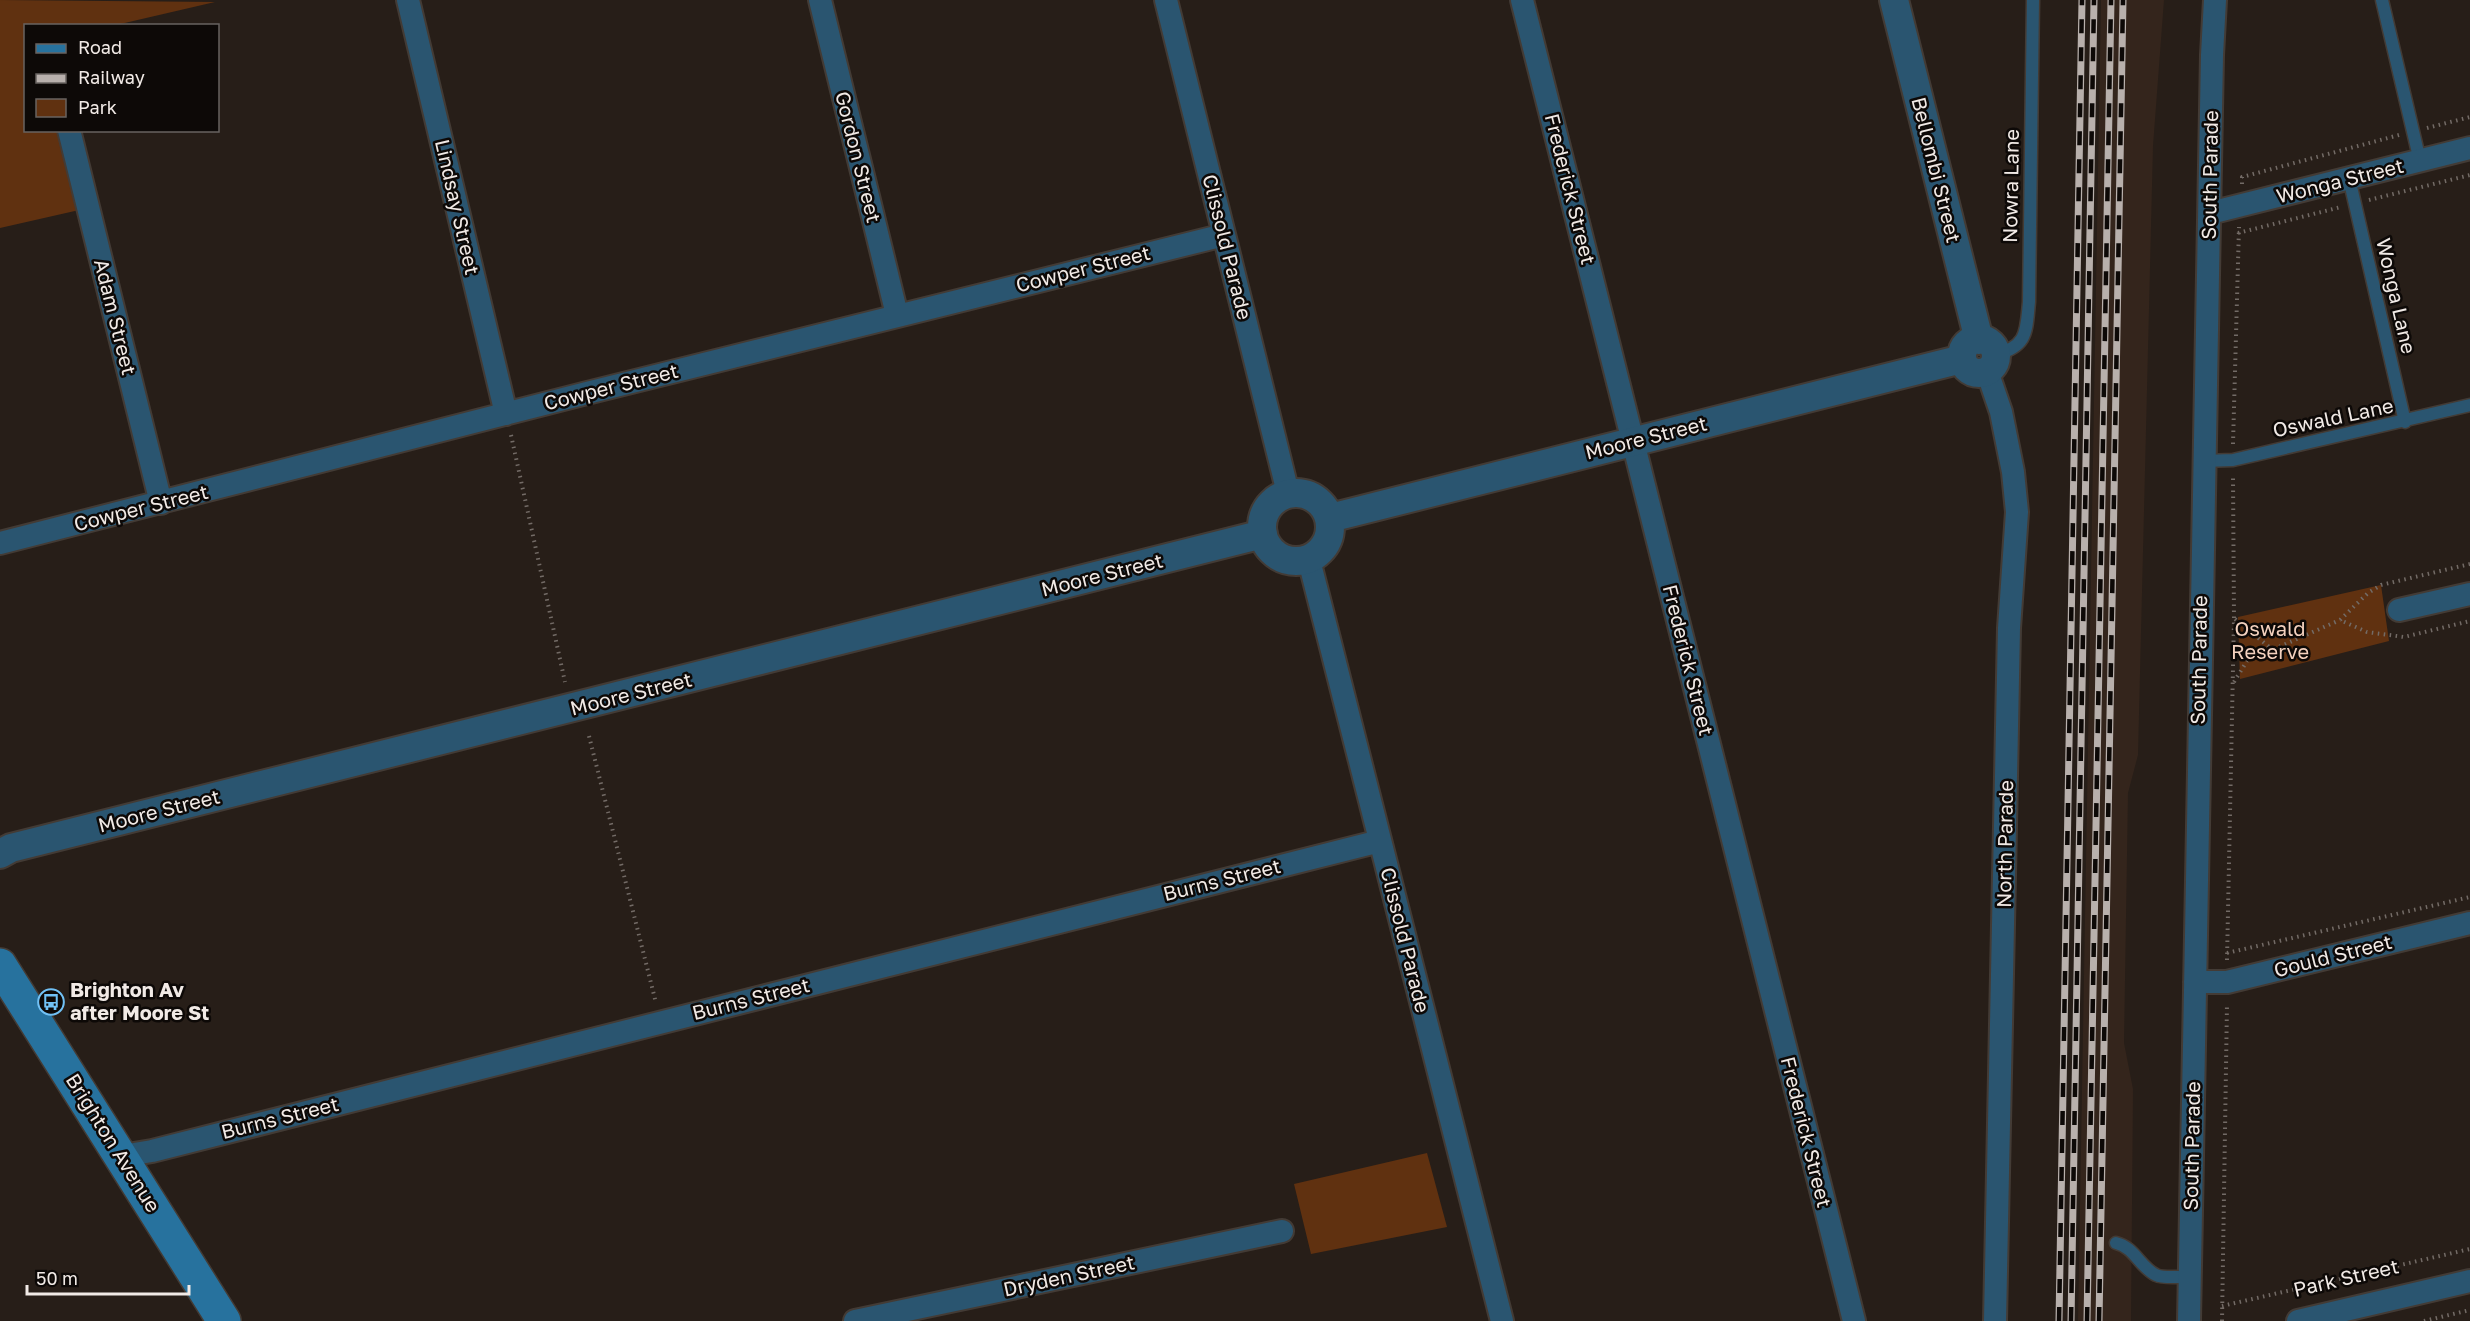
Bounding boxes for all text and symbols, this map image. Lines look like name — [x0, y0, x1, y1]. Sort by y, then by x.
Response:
legend — [24, 24, 219, 132]
text: Road — [78, 36, 122, 58]
text: Railway — [78, 66, 145, 88]
street label: Gordon Street — [831, 89, 887, 225]
street label: Bellombi Street — [1907, 94, 1967, 245]
text: Park — [78, 96, 117, 118]
street label: South Parade — [2196, 110, 2222, 240]
street label: Frederick Street — [1541, 111, 1601, 267]
street label: Nowra Lane — [1997, 129, 2023, 243]
street label: Lindsay Street — [431, 137, 485, 277]
street label: Wonga Street — [2274, 153, 2406, 207]
street label: Clissold Parade — [1198, 172, 1258, 322]
street label: Wonga Lane — [2372, 236, 2422, 356]
street label: Cowper Street — [1013, 240, 1152, 296]
street label: Adam Street — [90, 256, 142, 377]
street label: Cowper Street — [541, 358, 680, 414]
street label: Oswald Lane — [2270, 393, 2395, 442]
street label: Moore Street — [1582, 410, 1709, 464]
street label: Cowper Street — [71, 479, 210, 535]
street label: Moore Street — [1038, 547, 1165, 601]
street label: Frederick Street — [1659, 582, 1719, 738]
street label: South Parade — [2185, 595, 2211, 725]
park label: Oswald Reserve — [2231, 616, 2309, 663]
street label: Moore Street — [567, 666, 694, 720]
street label: North Parade — [1991, 780, 2017, 908]
street label: Moore Street — [95, 783, 222, 837]
street label: Burns Street — [1160, 853, 1283, 905]
street label: Clissold Parade — [1376, 865, 1436, 1015]
street label: Gould Street — [2271, 929, 2394, 981]
street label: Burns Street — [689, 972, 812, 1024]
place label: Brighton Av after Moore St — [70, 977, 209, 1024]
bus stop icon: Brighton Av after Moore St — [36, 987, 66, 1017]
street label: Frederick Street — [1777, 1054, 1837, 1210]
street label: Brighton Avenue — [62, 1069, 166, 1216]
street label: South Parade — [2178, 1081, 2204, 1211]
street label: Burns Street — [218, 1091, 341, 1143]
street label: Dryden Street — [1001, 1249, 1137, 1301]
street label: Park Street — [2291, 1253, 2401, 1301]
scale bar — [27, 1258, 189, 1296]
text: 50 m — [36, 1267, 78, 1289]

